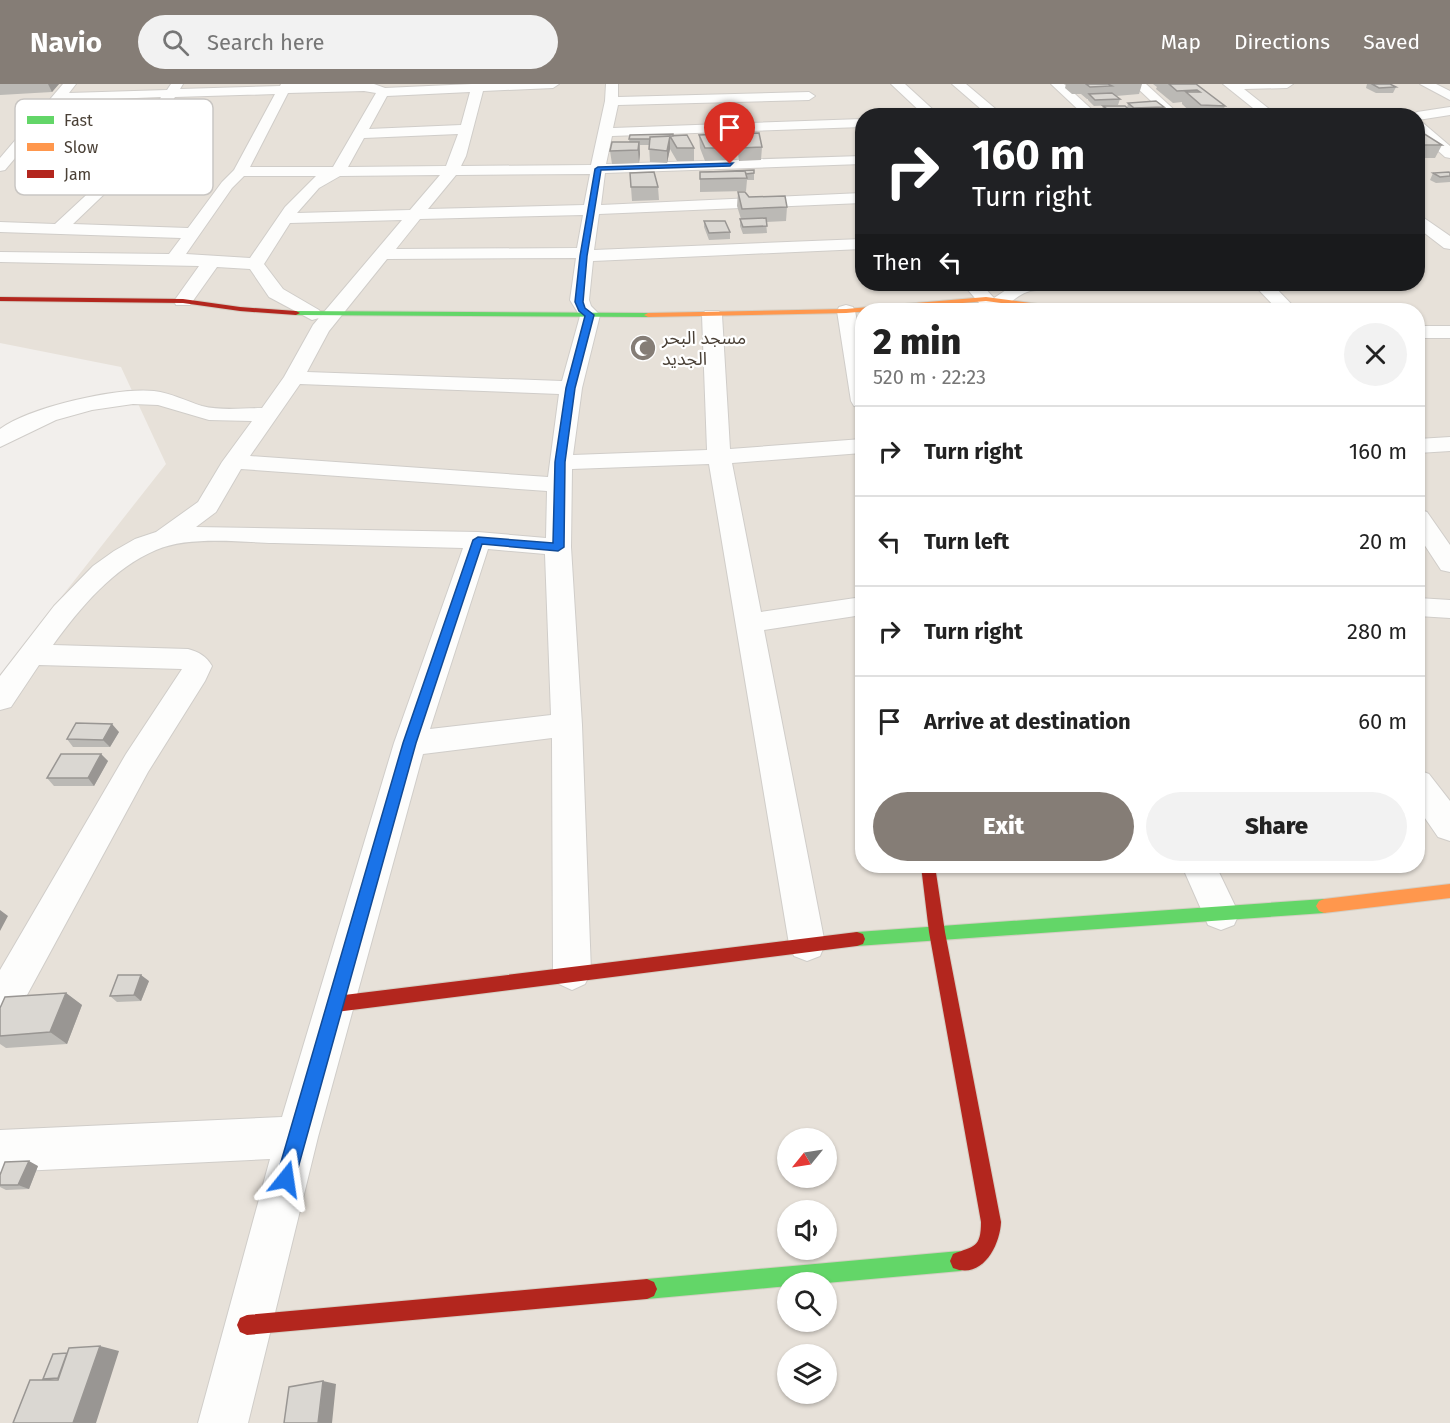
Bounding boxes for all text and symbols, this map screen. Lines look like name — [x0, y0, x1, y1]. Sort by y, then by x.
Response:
search box — [138, 15, 558, 69]
text: Navio — [30, 26, 102, 59]
icon: search — [159, 26, 192, 59]
text: Search here — [207, 29, 325, 56]
text: Map — [1161, 29, 1201, 55]
text: Directions — [1234, 29, 1330, 55]
text: Saved — [1363, 29, 1420, 55]
legend — [15, 99, 213, 195]
pin — [704, 102, 755, 164]
text: Fast — [64, 111, 93, 130]
icon: arrive — [713, 111, 746, 144]
text: 160 m — [972, 130, 1085, 180]
icon: right — [873, 132, 951, 210]
text: Slow — [64, 138, 99, 157]
text: Jam — [64, 165, 91, 184]
text: Turn right — [972, 181, 1092, 213]
icon: left — [934, 246, 967, 279]
text: Then — [873, 249, 922, 276]
text: 2 min — [873, 320, 961, 364]
button: close — [1344, 323, 1407, 386]
place label: مسجد البحر الجديد — [661, 327, 746, 370]
mosque icon: مسجد البحر الجديد — [628, 333, 658, 363]
text: 520 m · 22:23 — [873, 365, 986, 389]
icon: right — [873, 435, 906, 468]
text: Turn right — [924, 438, 1023, 465]
text: 160 m — [1349, 438, 1407, 465]
icon: left — [873, 525, 906, 558]
text: Turn left — [924, 528, 1009, 555]
text: 20 m — [1359, 528, 1407, 555]
icon: right — [873, 615, 906, 648]
text: Turn right — [924, 618, 1023, 645]
text: 280 m — [1347, 618, 1407, 645]
icon: arrive — [873, 705, 906, 738]
text: Arrive at destination — [924, 708, 1131, 735]
text: 60 m — [1358, 708, 1407, 735]
button: Exit — [873, 792, 1134, 861]
button: Share — [1146, 792, 1407, 861]
north arrow — [777, 1128, 837, 1188]
map controls — [777, 1128, 837, 1404]
position arrow — [254, 1147, 318, 1211]
button: sound — [777, 1200, 837, 1260]
button: search — [777, 1272, 837, 1332]
button: layers — [777, 1344, 837, 1404]

